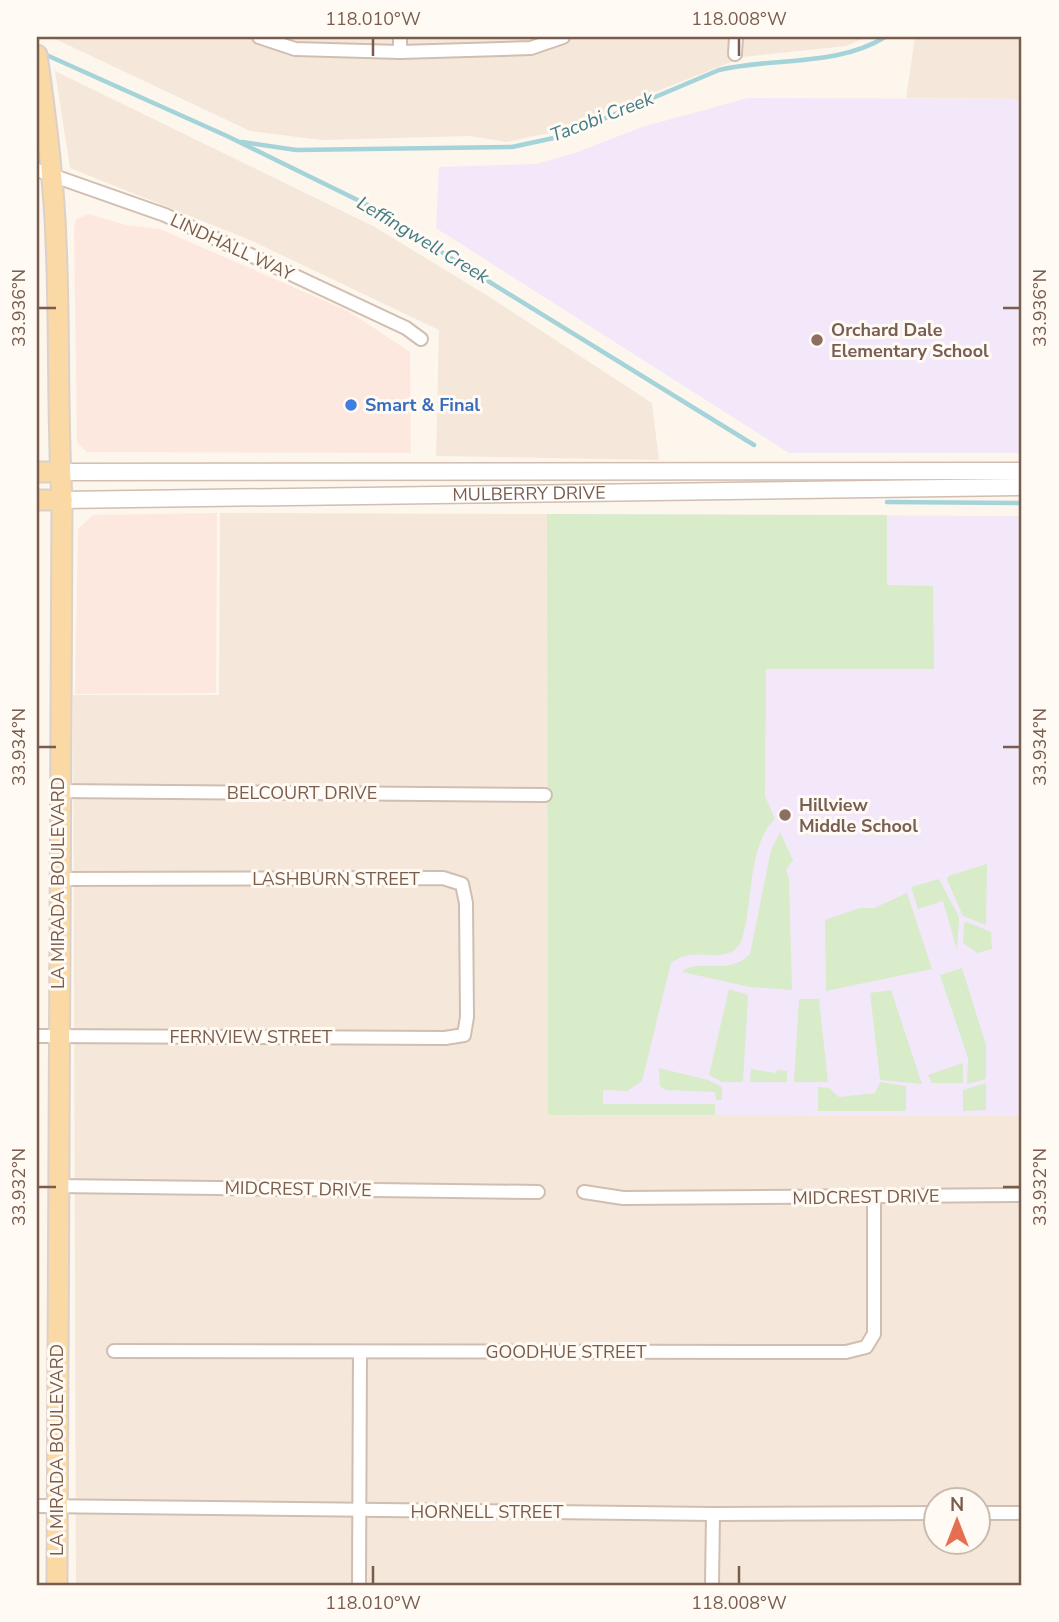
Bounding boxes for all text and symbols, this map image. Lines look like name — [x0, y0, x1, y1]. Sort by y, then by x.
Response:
text: 118.010°W — [325, 7, 421, 31]
text: 118.008°W — [691, 7, 787, 31]
water label: Tacobi Creek — [547, 85, 658, 149]
water label: Leffingwell Creek — [352, 190, 494, 290]
street label: LINDHALL WAY — [166, 208, 298, 286]
text: 33.936°N — [7, 269, 31, 347]
text: 33.936°N — [1028, 269, 1052, 347]
place label: Orchard Dale Elementary School — [831, 318, 989, 363]
marker: Orchard Dale Elementary School — [809, 332, 825, 348]
place label: Smart & Final — [365, 393, 480, 417]
marker: Smart & Final — [343, 397, 359, 413]
street label: MULBERRY DRIVE — [452, 481, 606, 507]
text: 33.934°N — [7, 708, 31, 786]
text: 33.934°N — [1028, 708, 1052, 786]
street label: LA MIRADA BOULEVARD — [46, 777, 70, 989]
street label: BELCOURT DRIVE — [227, 781, 377, 805]
place label: Hillview Middle School — [799, 793, 918, 838]
marker: Hillview Middle School — [777, 807, 793, 823]
street label: LASHBURN STREET — [252, 867, 420, 891]
street label: FERNVIEW STREET — [170, 1025, 333, 1049]
text: 33.932°N — [7, 1148, 31, 1226]
text: 33.932°N — [1028, 1148, 1052, 1226]
street label: MIDCREST DRIVE — [224, 1176, 372, 1202]
street label: MIDCREST DRIVE — [792, 1184, 940, 1210]
street label: GOODHUE STREET — [485, 1340, 647, 1364]
street label: LA MIRADA BOULEVARD — [45, 1344, 69, 1556]
north arrow — [922, 1486, 992, 1556]
text: N — [950, 1492, 964, 1518]
street label: HORNELL STREET — [411, 1500, 564, 1524]
text: 118.010°W — [325, 1591, 421, 1615]
text: 118.008°W — [691, 1591, 787, 1615]

